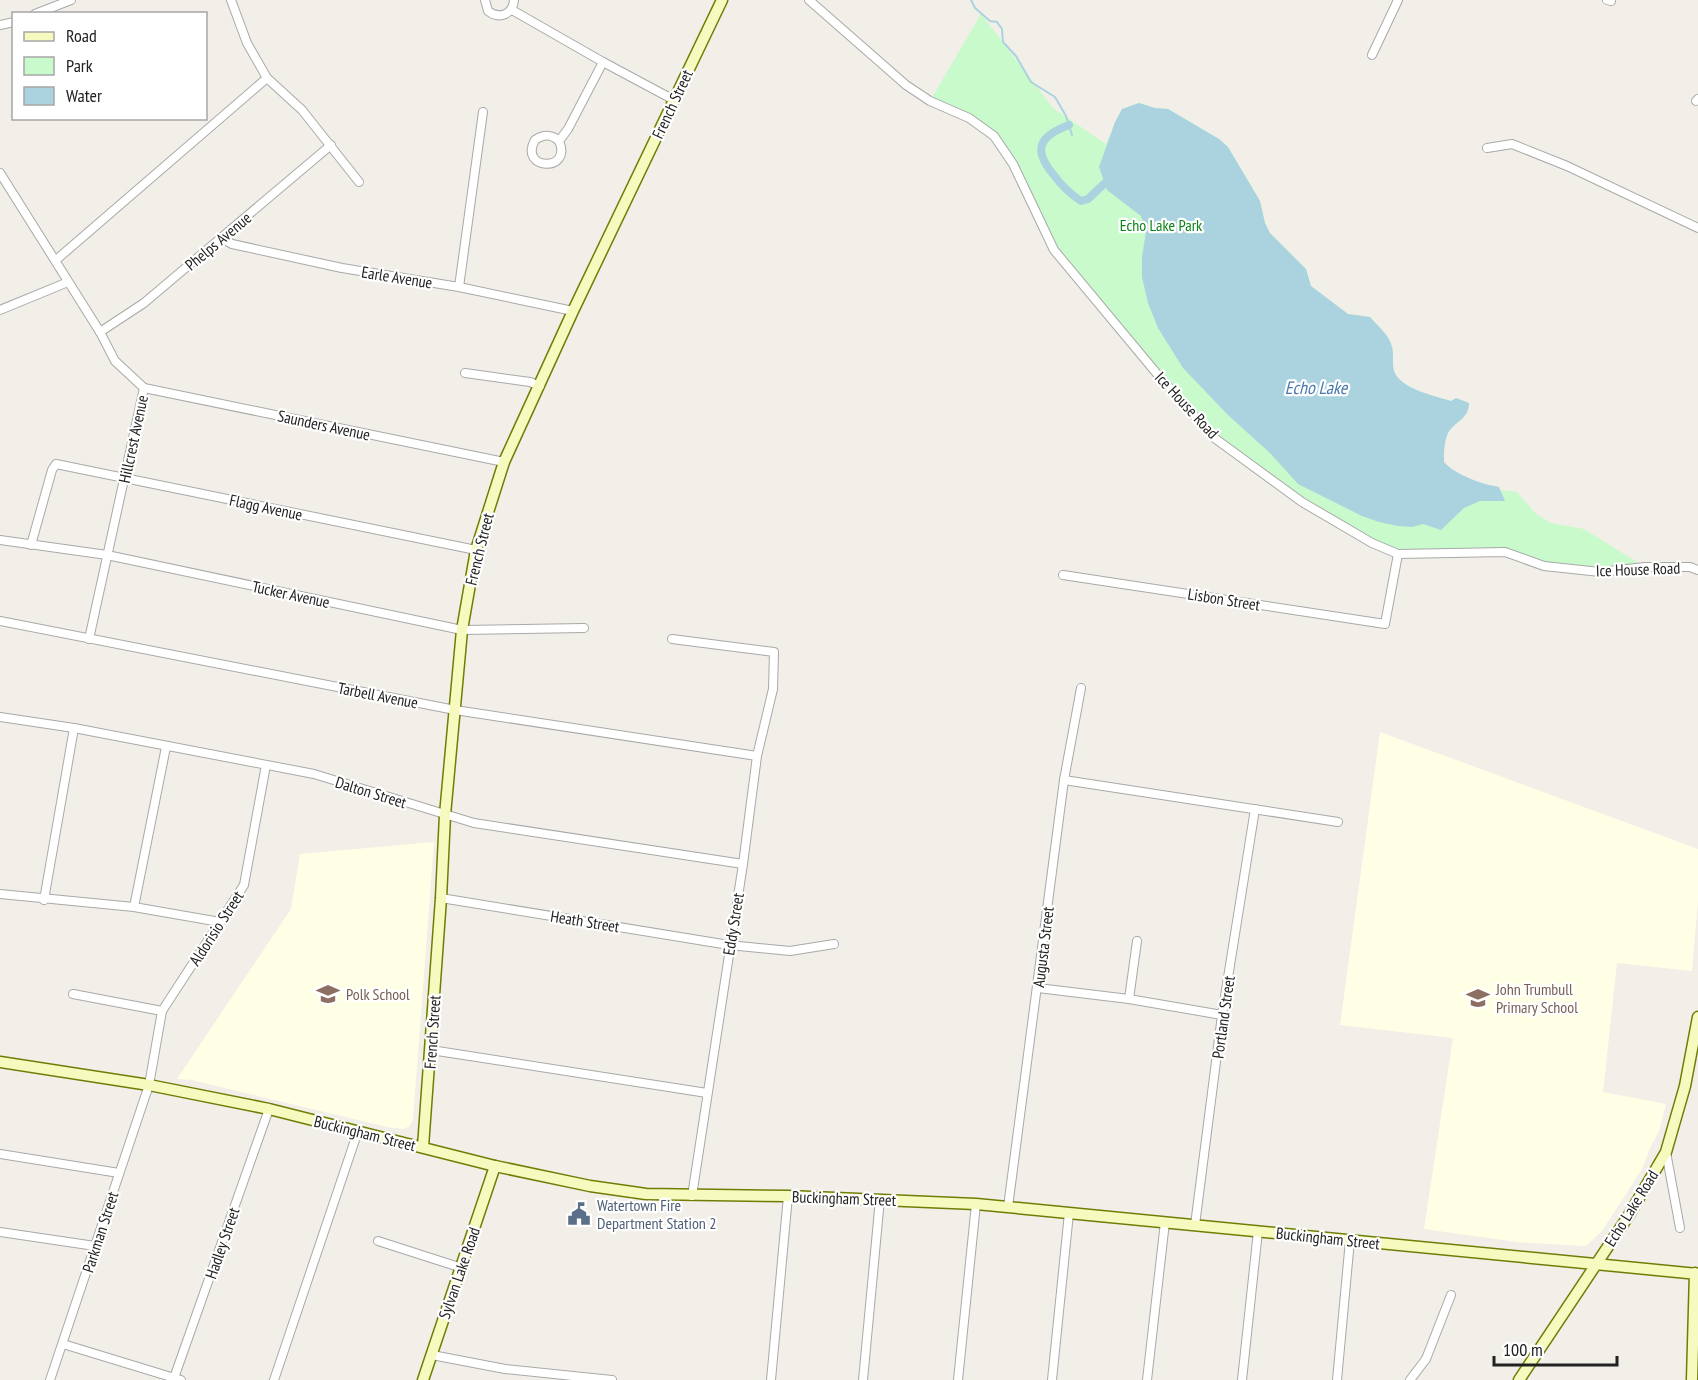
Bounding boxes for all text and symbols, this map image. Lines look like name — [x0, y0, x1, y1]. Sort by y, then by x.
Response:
legend — [12, 12, 207, 120]
text: Road — [66, 24, 97, 47]
text: Park — [66, 54, 93, 77]
street label: French Street — [647, 66, 697, 142]
text: Water — [66, 84, 102, 107]
street label: Phelps Avenue — [181, 208, 255, 274]
park label: Echo Lake Park — [1120, 215, 1203, 235]
street label: Earle Avenue — [360, 262, 434, 292]
street label: Ice House Road — [1151, 367, 1223, 443]
water label: Echo Lake — [1285, 376, 1349, 399]
street label: Hillcrest Avenue — [114, 393, 152, 485]
street label: Saunders Avenue — [276, 405, 372, 445]
street label: Flagg Avenue — [228, 490, 304, 524]
street label: French Street — [460, 510, 498, 587]
street label: Ice House Road — [1596, 558, 1681, 580]
street label: Tucker Avenue — [250, 576, 332, 612]
street label: Lisbon Street — [1186, 583, 1262, 615]
street label: Tarbell Avenue — [336, 677, 420, 713]
street label: Dalton Street — [333, 772, 410, 812]
street label: Aldorisio Street — [184, 886, 248, 969]
street label: Eddy Street — [718, 891, 748, 957]
street label: Augusta Street — [1028, 905, 1058, 988]
street label: Heath Street — [549, 906, 621, 936]
street label: Portland Street — [1207, 974, 1239, 1060]
place label: John Trumbull Primary School — [1495, 979, 1578, 1017]
school or university icon: Polk School — [315, 981, 341, 1007]
place label: Polk School — [346, 984, 410, 1004]
school or university icon: John Trumbull Primary School — [1465, 985, 1491, 1011]
street label: French Street — [419, 994, 445, 1070]
street label: Buckingham Street — [312, 1111, 419, 1155]
street label: Echo Lake Road — [1600, 1166, 1662, 1250]
street label: Buckingham Street — [792, 1186, 897, 1210]
street label: Parkman Street — [77, 1188, 123, 1275]
place label: Watertown Fire Department Station 2 — [597, 1195, 716, 1233]
public building icon: Watertown Fire Department Station 2 — [566, 1201, 592, 1227]
street label: Hadley Street — [200, 1204, 244, 1281]
street label: Buckingham Street — [1275, 1223, 1381, 1253]
street label: Sylvan Lake Road — [434, 1224, 484, 1322]
scale bar — [1494, 1329, 1617, 1367]
text: 100 m — [1503, 1338, 1543, 1361]

